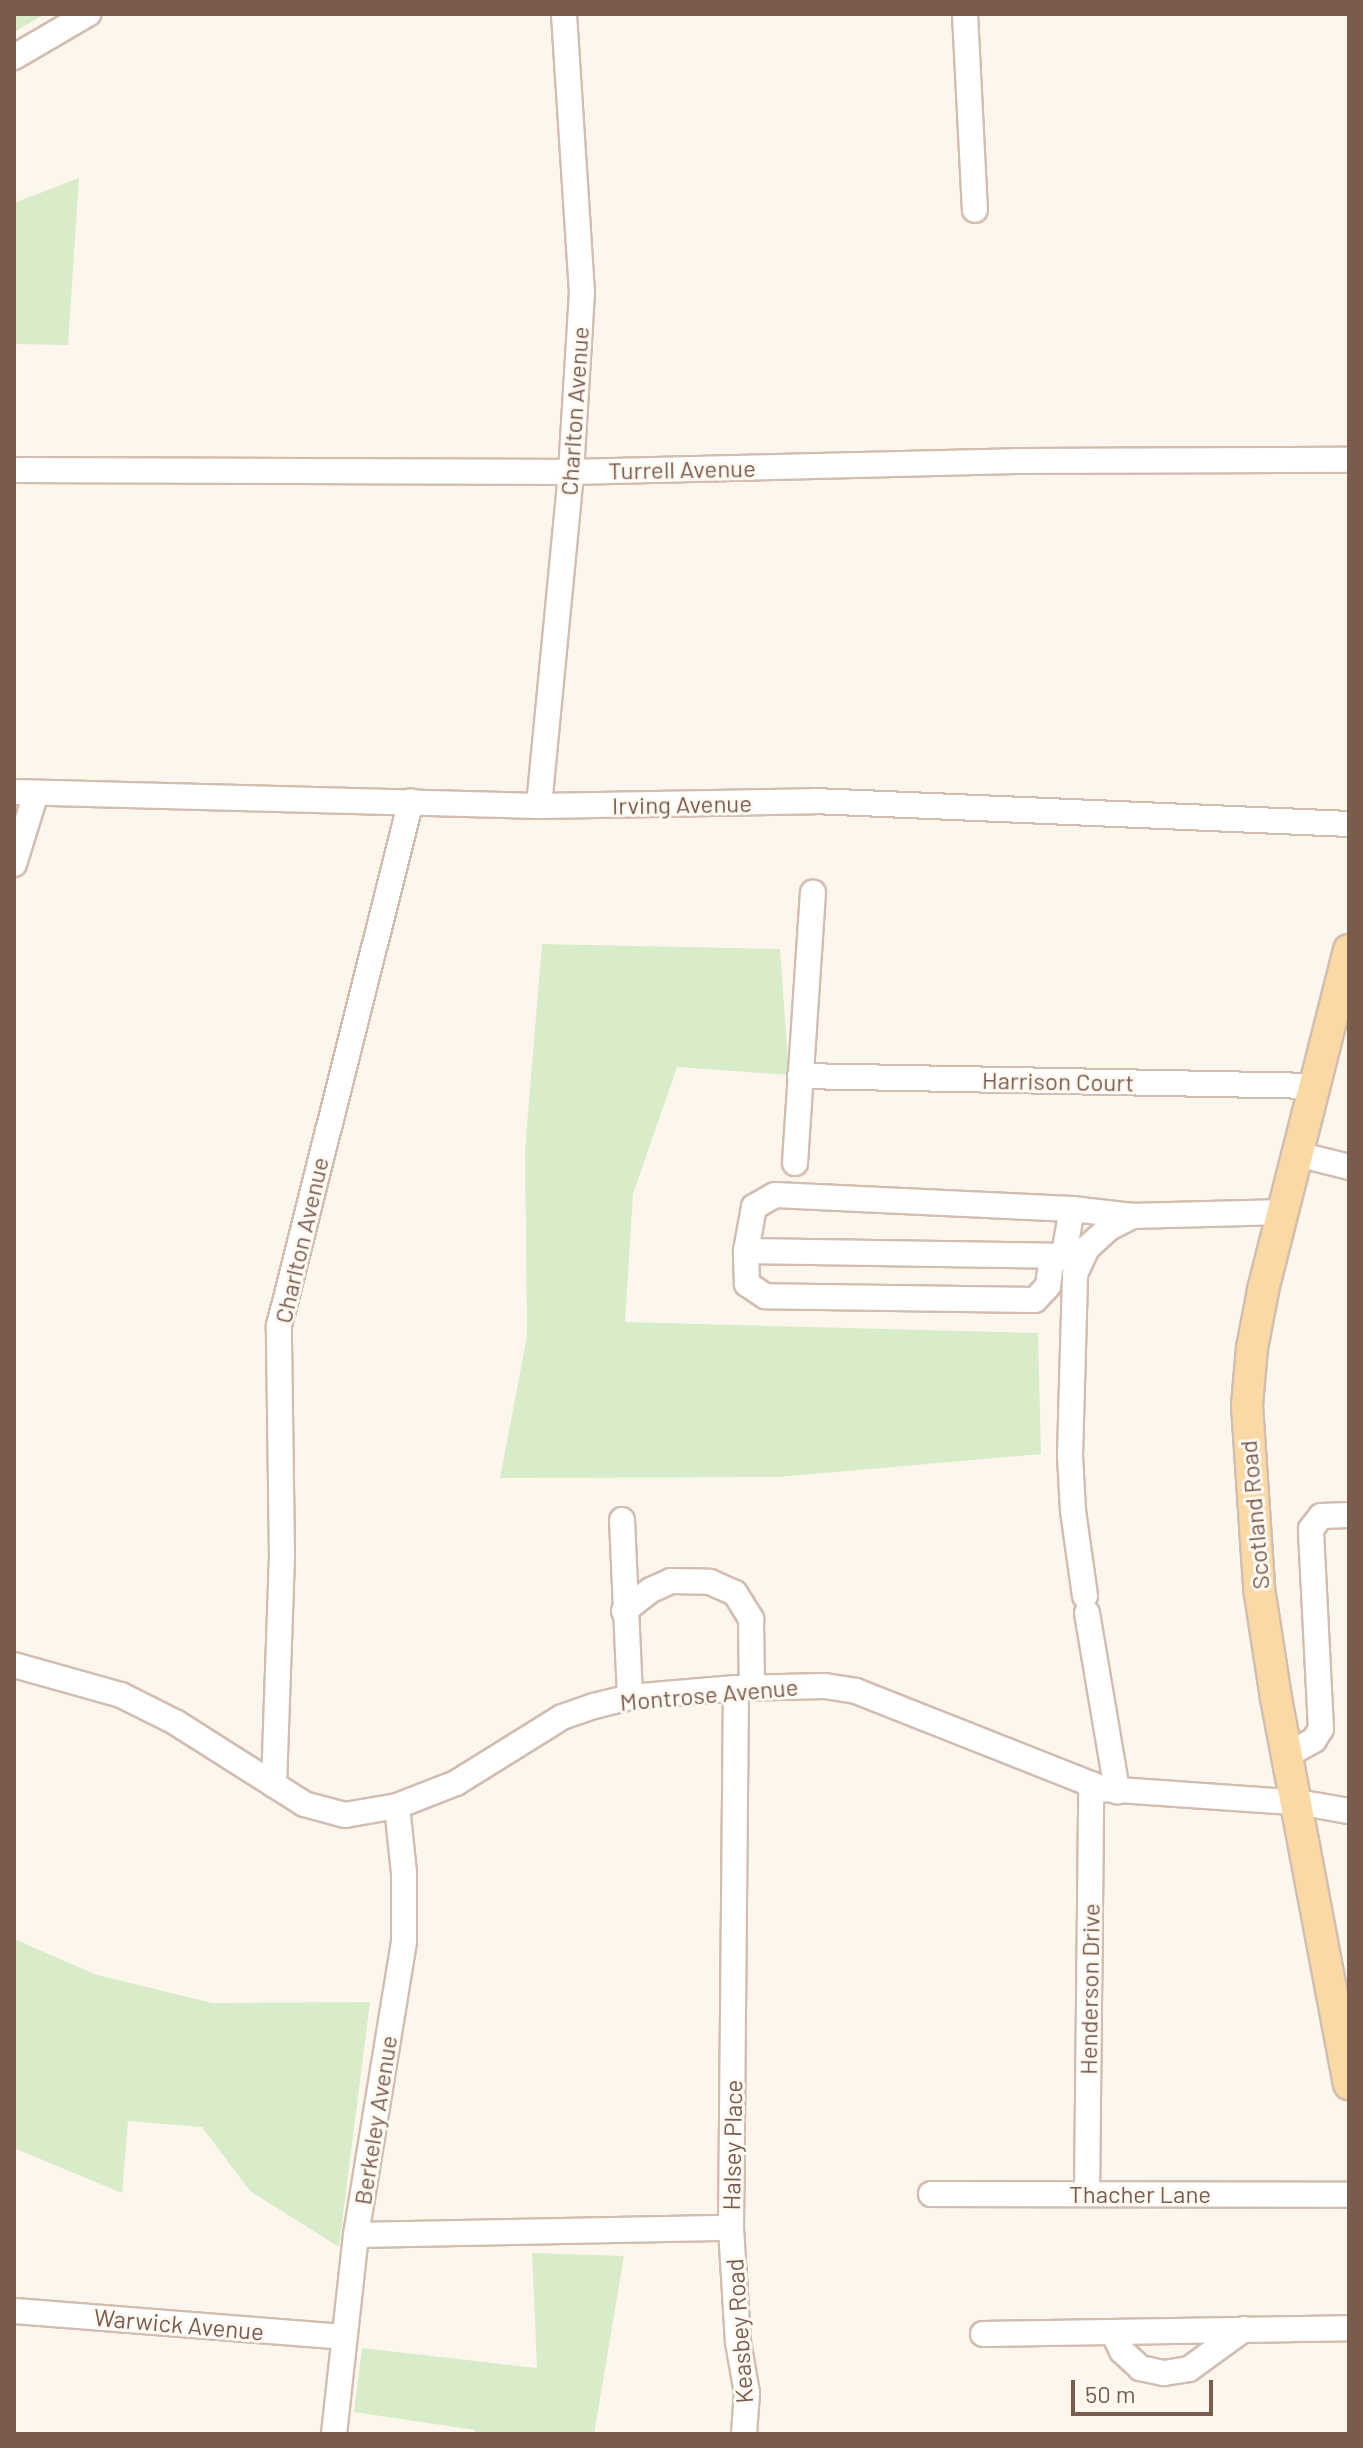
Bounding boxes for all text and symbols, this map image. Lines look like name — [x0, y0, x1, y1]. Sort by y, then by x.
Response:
street label: Charlton Avenue — [554, 325, 594, 497]
street label: Turrell Avenue — [608, 453, 756, 485]
street label: Irving Avenue — [612, 788, 752, 820]
street label: Harrison Court — [982, 1065, 1134, 1097]
street label: Charlton Avenue — [268, 1154, 334, 1326]
street label: Scotland Road — [1233, 1439, 1275, 1591]
street label: Montrose Avenue — [619, 1672, 799, 1716]
street label: Henderson Drive — [1073, 1903, 1105, 2075]
street label: Berkeley Avenue — [347, 2033, 403, 2207]
street label: Halsey Place — [716, 2079, 748, 2211]
street label: Thacher Lane — [1069, 2180, 1211, 2208]
street label: Keasbey Road — [720, 2258, 758, 2404]
street label: Warwick Avenue — [93, 2302, 265, 2346]
scale bar — [1075, 2364, 1217, 2414]
text: 50 m — [1085, 2379, 1136, 2408]

